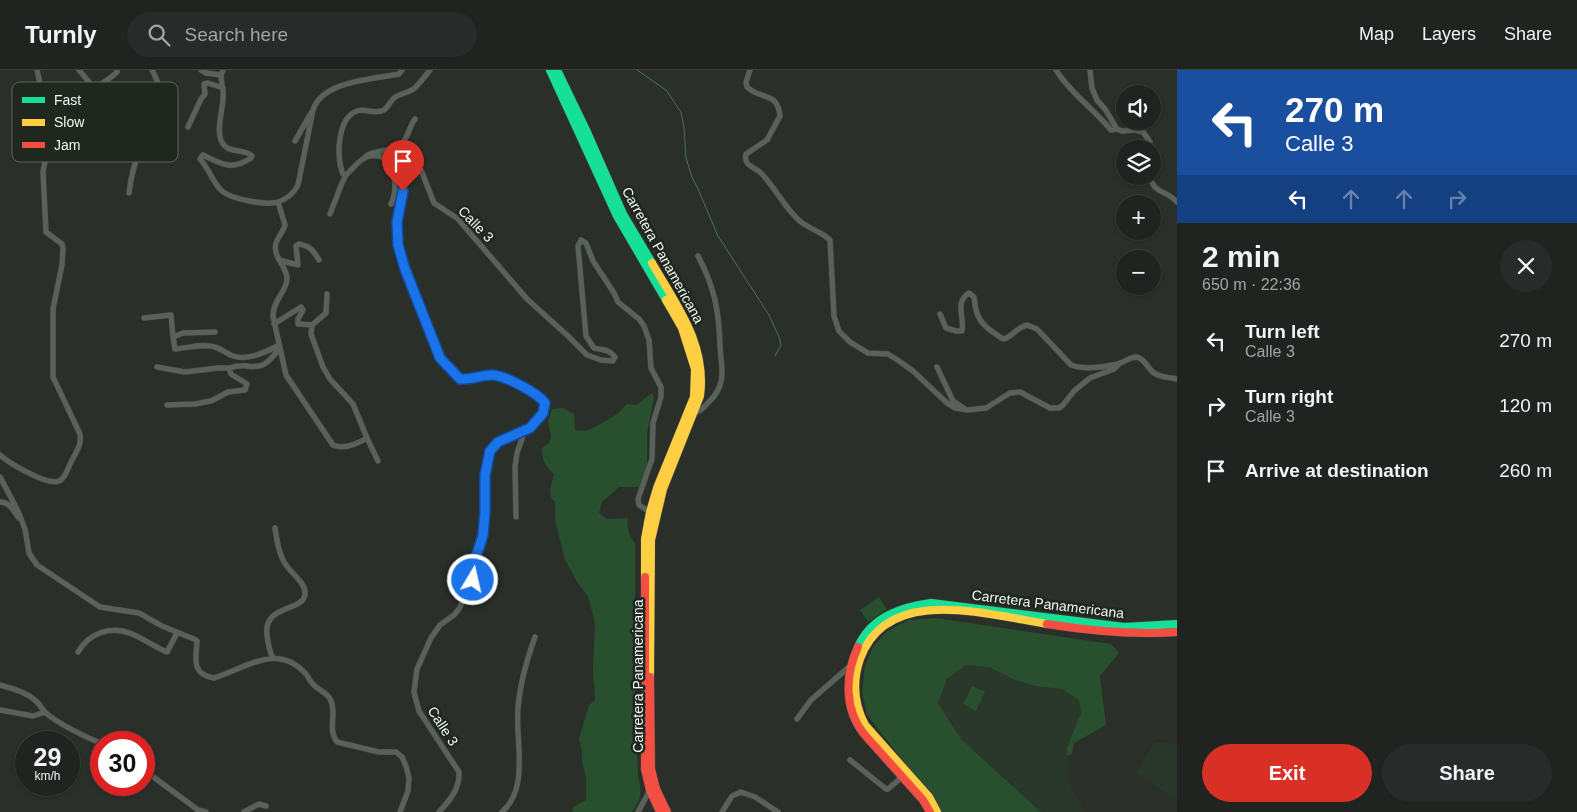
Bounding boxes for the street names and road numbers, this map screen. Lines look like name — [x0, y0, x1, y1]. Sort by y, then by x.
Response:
street label: Carretera Panamericana — [619, 184, 707, 326]
street label: Calle 3 — [455, 203, 497, 245]
street label: Carretera Panamericana — [971, 587, 1125, 621]
street label: Carretera Panamericana — [630, 599, 646, 753]
street label: Calle 3 — [424, 703, 462, 749]

